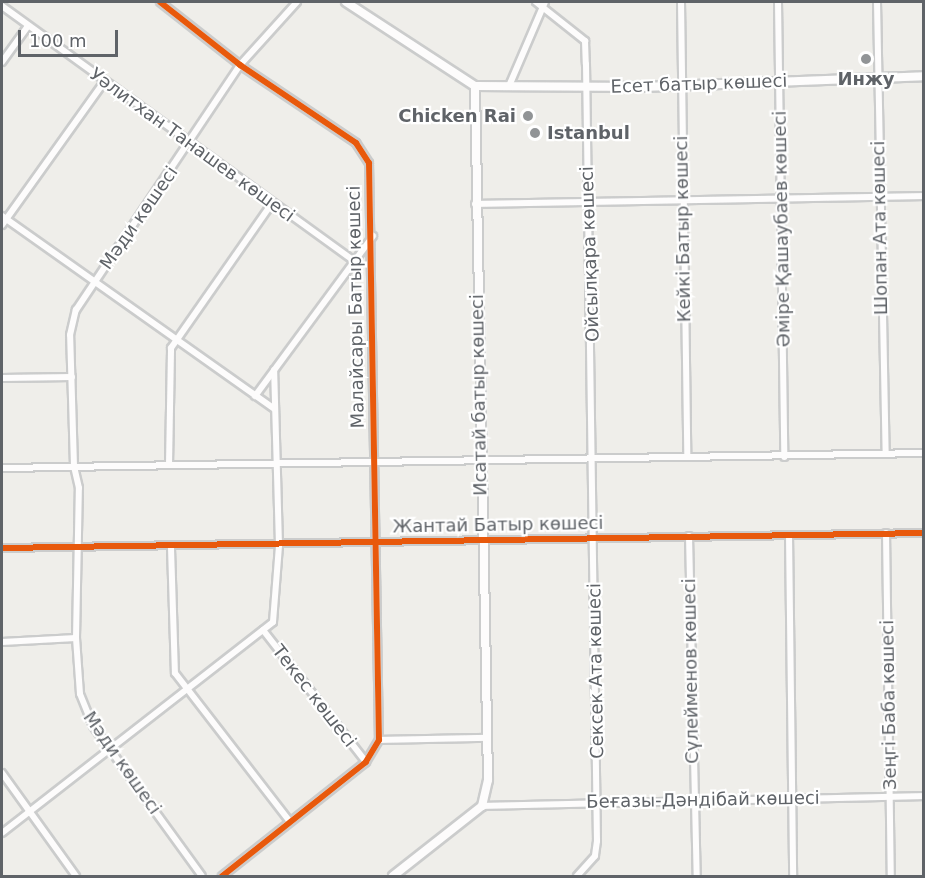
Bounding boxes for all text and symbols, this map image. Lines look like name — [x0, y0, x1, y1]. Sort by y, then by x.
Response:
scale bar — [21, 18, 122, 56]
text: 100 m — [29, 30, 87, 51]
marker: Инжу — [859, 52, 873, 66]
street label: Уәлитхан Танашев көшесі — [85, 63, 299, 227]
place label: Инжу — [837, 68, 895, 90]
street label: Есет батыр көшесі — [610, 70, 788, 98]
place label: Chicken Rai — [398, 105, 516, 127]
marker: Chicken Rai — [521, 109, 535, 123]
street label: Әміре Қашаубаев көшесі — [769, 110, 795, 348]
place label: Istanbul — [547, 122, 630, 144]
marker: Istanbul — [528, 126, 542, 140]
street label: Кейкі Батыр көшесі — [671, 135, 695, 323]
street label: Шопан Ата көшесі — [868, 141, 892, 315]
street label: Мәди көшесі — [96, 162, 182, 274]
street label: Ойсылқара көшесі — [576, 166, 604, 342]
street label: Малайсары Батыр көшесі — [343, 186, 369, 428]
street label: Исатай батыр көшесі — [466, 294, 492, 496]
street label: Жантай Батыр көшесі — [392, 512, 604, 538]
street label: Сүлейменов көшесі — [679, 578, 703, 764]
street label: Сексек Ата көшесі — [584, 583, 608, 759]
street label: Зеңгі Баба көшесі — [877, 620, 901, 790]
street label: Текес көшесі — [267, 641, 361, 751]
street label: Мәди көшесі — [79, 707, 165, 819]
street label: Беғазы-Дәндібай көшесі — [586, 787, 820, 813]

